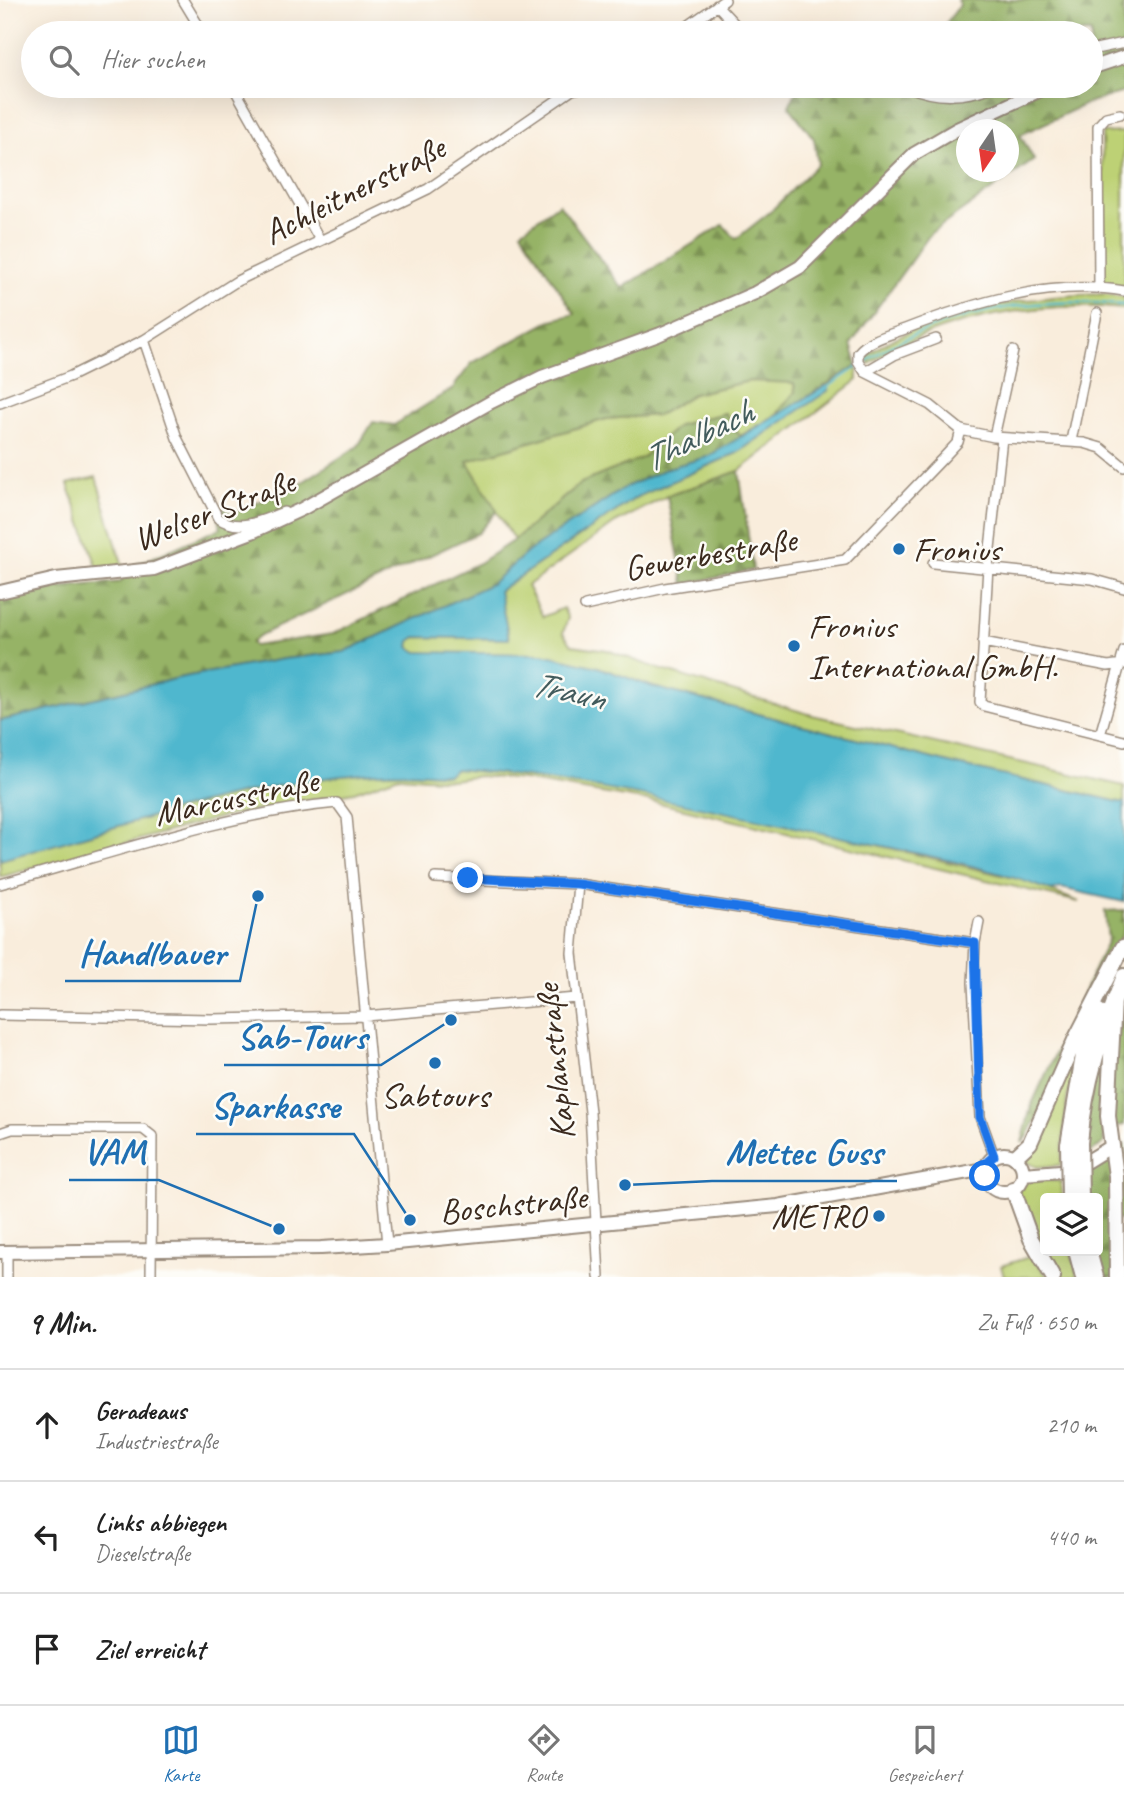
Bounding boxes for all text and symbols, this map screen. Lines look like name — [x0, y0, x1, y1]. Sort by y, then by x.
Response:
search box — [21, 21, 1103, 98]
icon: search — [45, 41, 83, 79]
text: Hier suchen — [101, 43, 205, 76]
north arrow — [956, 119, 1019, 182]
street label: Achleitnerstraße — [256, 124, 455, 255]
water label: Thalbach — [634, 387, 763, 482]
street label: Welser Straße — [127, 458, 303, 561]
street label: Gewerbestraße — [621, 516, 802, 591]
place label: Fronius — [913, 527, 1004, 572]
marker: Fronius — [891, 541, 907, 557]
place label: Fronius International GmbH. — [808, 604, 1058, 689]
marker: Fronius International GmbH. — [786, 638, 802, 654]
water label: Traun — [527, 659, 612, 721]
street label: Marcusstraße — [150, 757, 324, 836]
route end — [452, 862, 483, 893]
callout: Handlbauer — [65, 923, 240, 981]
text: Handlbauer — [78, 929, 229, 976]
street label: Kaplanstraße — [524, 979, 586, 1142]
callout: Sab-Tours — [224, 1007, 381, 1065]
text: Sab-Tours — [237, 1013, 371, 1060]
marker: Sabtours — [427, 1055, 443, 1071]
place label: Sabtours — [381, 1073, 492, 1118]
callout: Sparkasse — [196, 1076, 354, 1134]
text: Sparkasse — [210, 1082, 342, 1129]
callout: VAM — [69, 1122, 159, 1180]
callout: Mettec Guss — [712, 1123, 897, 1181]
text: VAM — [83, 1128, 148, 1175]
text: Mettec Guss — [725, 1128, 887, 1175]
route start — [969, 1160, 1000, 1191]
street label: Boschstraße — [437, 1174, 591, 1234]
map controls — [1040, 1193, 1103, 1256]
button: layers — [1040, 1193, 1103, 1256]
place label: METRO — [772, 1194, 869, 1239]
marker: METRO — [871, 1208, 887, 1224]
text: 9 Min. — [28, 1304, 96, 1342]
text: Zu Fuß · 650 m — [977, 1308, 1096, 1337]
text: Geradeaus — [95, 1394, 186, 1427]
icon: ahead — [28, 1406, 66, 1444]
text: 210 m — [1047, 1411, 1096, 1440]
text: Industriestraße — [95, 1427, 218, 1456]
text: Links abbiegen — [95, 1506, 226, 1539]
icon: left — [28, 1518, 66, 1556]
text: 440 m — [1047, 1523, 1096, 1552]
text: Dieselstraße — [95, 1539, 190, 1568]
icon: arrive — [28, 1630, 66, 1668]
text: Ziel erreicht — [95, 1633, 205, 1666]
tab: Karte — [162, 1721, 200, 1787]
tab: Route — [525, 1721, 563, 1787]
tab: Gespeichert — [888, 1721, 962, 1787]

